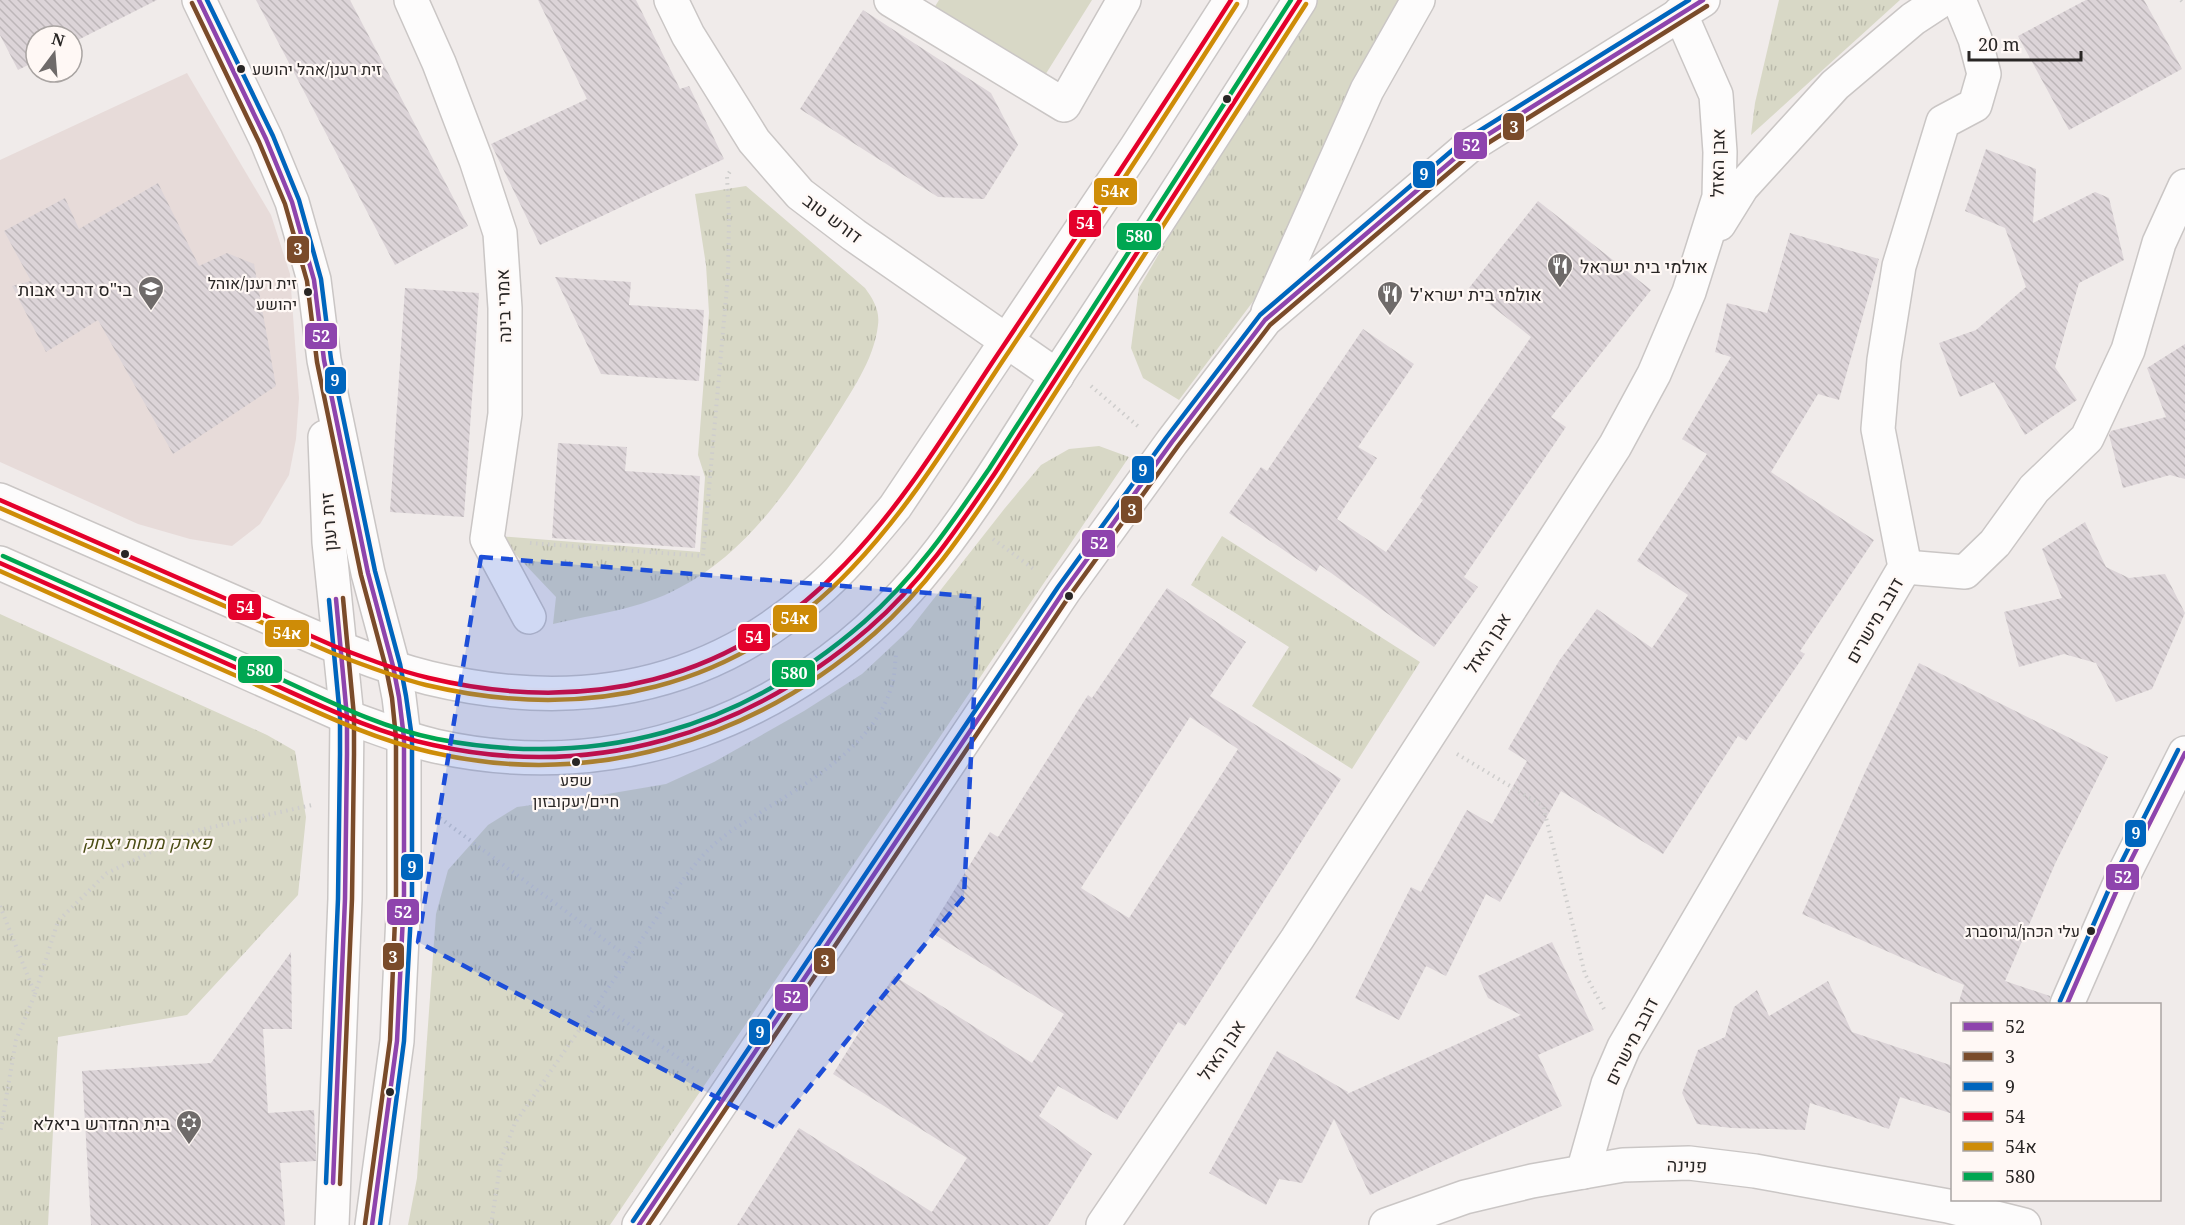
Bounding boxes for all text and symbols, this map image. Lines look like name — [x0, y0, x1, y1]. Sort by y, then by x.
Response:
north arrow — [24, 24, 84, 84]
scale bar — [1969, 24, 2082, 62]
text: N — [49, 27, 68, 52]
text: 20 m — [1978, 32, 2020, 56]
place label: זית רענן/אהל יהושע — [252, 58, 382, 80]
marker: זית רענן/אהל יהושע — [235, 63, 247, 75]
unlabelled marker — [1221, 93, 1233, 105]
line badge: 3 — [1502, 112, 1525, 141]
text: 3 — [1509, 116, 1519, 138]
street label: אבן האזל — [1704, 128, 1730, 198]
line badge: 52 — [1453, 131, 1488, 160]
text: 52 — [1462, 134, 1480, 156]
line badge: 9 — [1412, 160, 1436, 189]
text: 9 — [1419, 163, 1429, 185]
line badge: 54א — [1093, 177, 1138, 206]
text: 54א — [1101, 180, 1130, 202]
street label: דורש טוב — [798, 188, 868, 248]
line badge: 54 — [1068, 209, 1102, 238]
text: 54 — [1076, 212, 1094, 234]
line badge: 580 — [1116, 222, 1162, 251]
text: 580 — [1125, 225, 1153, 247]
line badge: 3 — [286, 235, 310, 264]
text: 3 — [293, 238, 303, 260]
restaurant icon: אולמי בית ישראל — [1545, 251, 1575, 289]
place label: אולמי בית ישראל — [1580, 254, 1708, 278]
street label: אמרי בינה — [490, 269, 516, 343]
place label: זית רענן/אוהל יהושע — [208, 272, 297, 315]
school or university icon: בי"ס דרכי אבות — [136, 274, 166, 312]
place label: בי"ס דרכי אבות — [18, 277, 133, 301]
restaurant icon: אולמי בית ישרא'ל — [1375, 279, 1405, 317]
place label: אולמי בית ישרא'ל — [1410, 282, 1542, 306]
marker: זית רענן/אוהל יהושע — [302, 286, 314, 298]
line badge: 52 — [304, 322, 338, 350]
text: 52 — [312, 325, 330, 347]
line badge: 9 — [324, 366, 347, 395]
text: 9 — [330, 369, 340, 391]
line badge: 9 — [1131, 455, 1155, 484]
text: 9 — [1138, 459, 1148, 481]
street label: זית רענן — [314, 492, 342, 552]
line badge: 3 — [1120, 495, 1143, 524]
text: 3 — [1127, 499, 1137, 521]
line badge: 52 — [1081, 529, 1116, 558]
text: 52 — [1090, 532, 1108, 554]
unlabelled marker — [119, 548, 131, 560]
street label: דובב מישרים — [1840, 573, 1908, 667]
unlabelled marker — [1063, 590, 1075, 602]
line badge: 54 — [227, 593, 262, 621]
text: 54 — [236, 596, 254, 618]
line badge: 54א — [772, 604, 818, 633]
text: 54א — [781, 607, 810, 629]
street label: אבן האזל — [1458, 608, 1516, 678]
line badge: 54א — [264, 619, 310, 648]
text: 54א — [273, 622, 302, 644]
line badge: 54 — [737, 623, 771, 652]
text: 54 — [745, 626, 763, 648]
line badge: 580 — [237, 655, 283, 684]
text: 580 — [246, 659, 274, 681]
line badge: 580 — [771, 659, 816, 688]
text: 580 — [780, 662, 808, 684]
marker: שפע חיים/יעקובזון — [570, 756, 582, 768]
place label: שפע חיים/יעקובזון — [533, 769, 619, 812]
line badge: 9 — [2124, 819, 2147, 848]
text: 9 — [2131, 822, 2141, 844]
park label: פארק מנחת יצחק — [82, 830, 214, 854]
line badge: 9 — [400, 853, 424, 881]
text: 9 — [407, 856, 417, 878]
line badge: 52 — [2105, 863, 2140, 891]
text: 52 — [2114, 866, 2132, 888]
line badge: 52 — [386, 898, 420, 926]
text: 52 — [394, 901, 412, 923]
place label: עלי הכהן/גרוסברג — [1965, 920, 2080, 942]
marker: עלי הכהן/גרוסברג — [2085, 925, 2097, 937]
line badge: 3 — [382, 942, 405, 971]
text: 3 — [388, 946, 398, 968]
line badge: 3 — [813, 947, 836, 975]
text: 3 — [820, 950, 830, 972]
line badge: 52 — [774, 983, 809, 1012]
text: 52 — [783, 986, 801, 1008]
street label: דובב מישרים — [1599, 993, 1663, 1089]
legend — [1951, 1003, 2161, 1201]
text: 52 — [2005, 1014, 2025, 1038]
street label: אבן האזל — [1192, 1015, 1250, 1085]
line badge: 9 — [748, 1018, 771, 1046]
text: 9 — [755, 1021, 765, 1043]
text: 3 — [2005, 1044, 2015, 1068]
text: 9 — [2005, 1074, 2015, 1098]
unlabelled marker — [384, 1086, 396, 1098]
text: 54 — [2005, 1104, 2025, 1128]
synagogue icon: בית המדרש ביאלא — [174, 1108, 204, 1146]
place label: בית המדרש ביאלא — [33, 1111, 171, 1135]
text: 54א — [2005, 1134, 2037, 1158]
street label: פנינה — [1666, 1152, 1708, 1178]
text: 580 — [2005, 1164, 2035, 1188]

